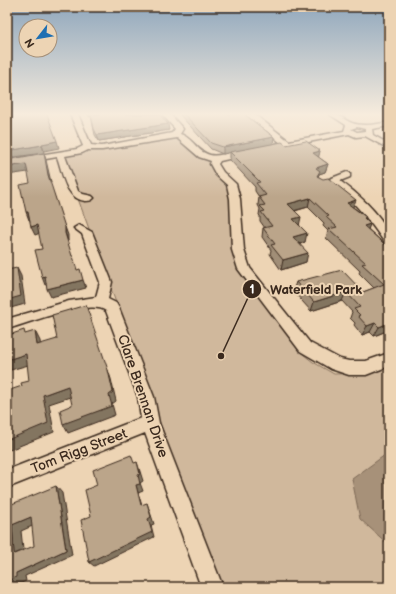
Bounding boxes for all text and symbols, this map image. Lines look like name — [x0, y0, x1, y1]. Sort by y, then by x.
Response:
north arrow — [18, 18, 58, 58]
text: N — [22, 36, 38, 50]
callout: Waterfield Park — [242, 276, 370, 301]
text: 1 — [249, 282, 255, 297]
text: Waterfield Park — [270, 282, 362, 298]
street label: Clare Brennan Drive — [114, 332, 172, 460]
street label: Tom Rigg Street — [29, 425, 130, 477]

